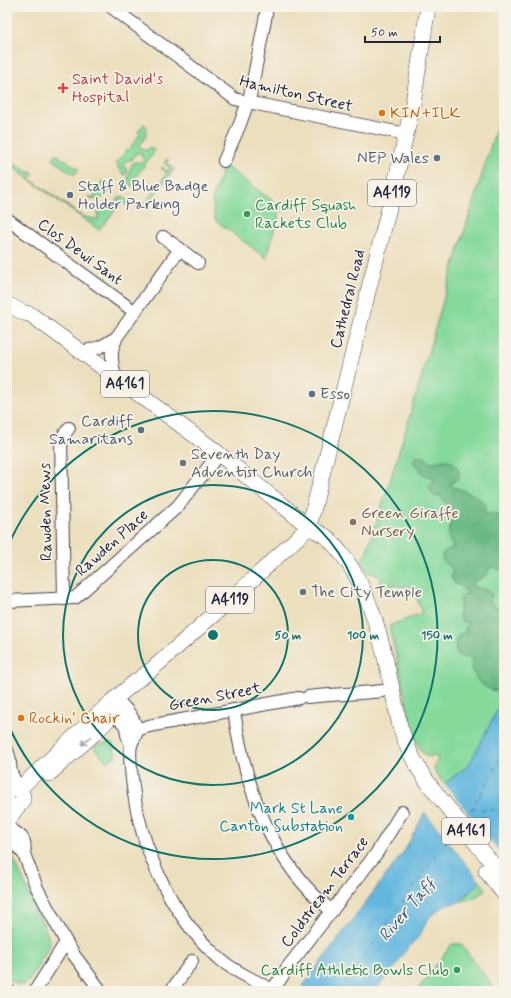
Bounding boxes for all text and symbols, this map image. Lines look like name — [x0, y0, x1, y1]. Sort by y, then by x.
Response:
scale bar — [365, 18, 440, 44]
text: 50 m — [371, 25, 398, 41]
place label: Saint David's Hospital — [72, 69, 163, 108]
street label: Hamilton Street — [237, 71, 355, 117]
marker: Saint David's Hospital — [57, 82, 69, 94]
place label: KIN+ILK — [390, 103, 461, 124]
marker: KIN+ILK — [377, 108, 387, 118]
place label: NEP Wales — [357, 148, 429, 169]
marker: NEP Wales — [432, 153, 442, 163]
place label: Staff & Blue Badge Holder Parking — [78, 176, 208, 216]
road number: A4119 — [368, 180, 416, 206]
marker: Staff & Blue Badge Holder Parking — [65, 190, 75, 200]
place label: Cardiff Squash Rackets Club — [255, 195, 356, 234]
marker: Cardiff Squash Rackets Club — [242, 209, 252, 219]
street label: Clos Dewi Sant — [33, 214, 127, 290]
street label: Cathedral Road — [326, 247, 370, 351]
road number: A4161 — [101, 371, 149, 397]
place label: Esso — [320, 384, 350, 405]
marker: Esso — [307, 389, 317, 399]
place label: Cardiff Samaritans — [49, 411, 133, 450]
marker: Cardiff Samaritans — [136, 425, 146, 435]
place label: Seventh Day Adventist Church — [191, 444, 313, 483]
marker: Seventh Day Adventist Church — [178, 458, 188, 468]
street label: Rawden Mews — [35, 463, 57, 561]
place label: Green Giraffe Nursery — [361, 503, 459, 542]
street label: Rawden Place — [71, 505, 153, 581]
marker: Green Giraffe Nursery — [348, 517, 358, 527]
place label: The City Temple — [311, 582, 422, 603]
road number: A4119 — [206, 587, 254, 613]
marker: The City Temple — [298, 587, 308, 597]
centre of rings — [206, 628, 220, 642]
text: 50 m — [275, 628, 302, 644]
text: 100 m — [347, 628, 380, 644]
text: 150 m — [421, 628, 453, 644]
street label: Green Street — [167, 678, 264, 716]
place label: Rockin' Chair — [29, 708, 120, 729]
marker: Rockin' Chair — [16, 713, 26, 723]
one-way arrow — [81, 736, 91, 746]
place label: Mark St Lane Canton Substation — [219, 798, 343, 837]
marker: Mark St Lane Canton Substation — [346, 812, 356, 822]
road number: A4161 — [442, 818, 490, 844]
street label: Coldstream Terrace — [276, 832, 374, 952]
water label: River Taff — [374, 873, 441, 946]
place label: Cardiff Athletic Bowls Club — [260, 960, 449, 981]
marker: Cardiff Athletic Bowls Club — [452, 965, 462, 975]

